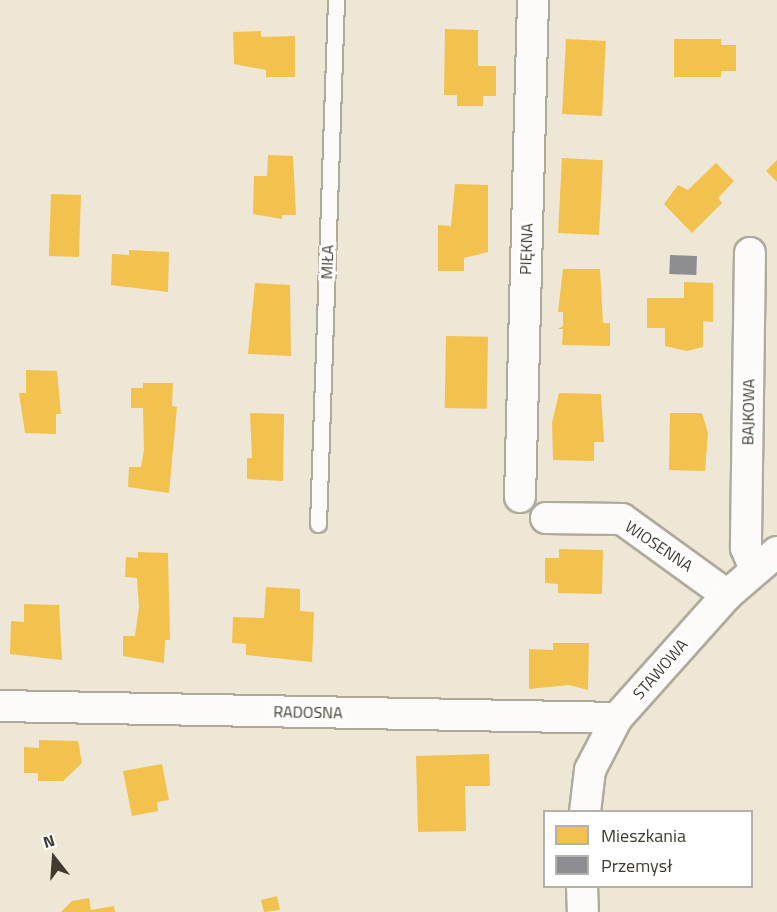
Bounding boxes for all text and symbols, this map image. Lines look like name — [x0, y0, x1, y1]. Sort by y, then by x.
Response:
street label: PIĘKNA — [516, 223, 536, 275]
street label: MIŁA — [317, 244, 337, 280]
street label: BAJKOWA — [738, 379, 758, 445]
street label: WIOSENNA — [622, 516, 696, 576]
street label: STAWOWA — [629, 635, 691, 703]
street label: RADOSNA — [273, 702, 343, 722]
legend — [543, 810, 753, 888]
text: Mieszkania — [601, 822, 686, 849]
north arrow — [24, 828, 84, 888]
text: N — [40, 828, 58, 854]
text: Przemysł — [601, 852, 673, 879]

